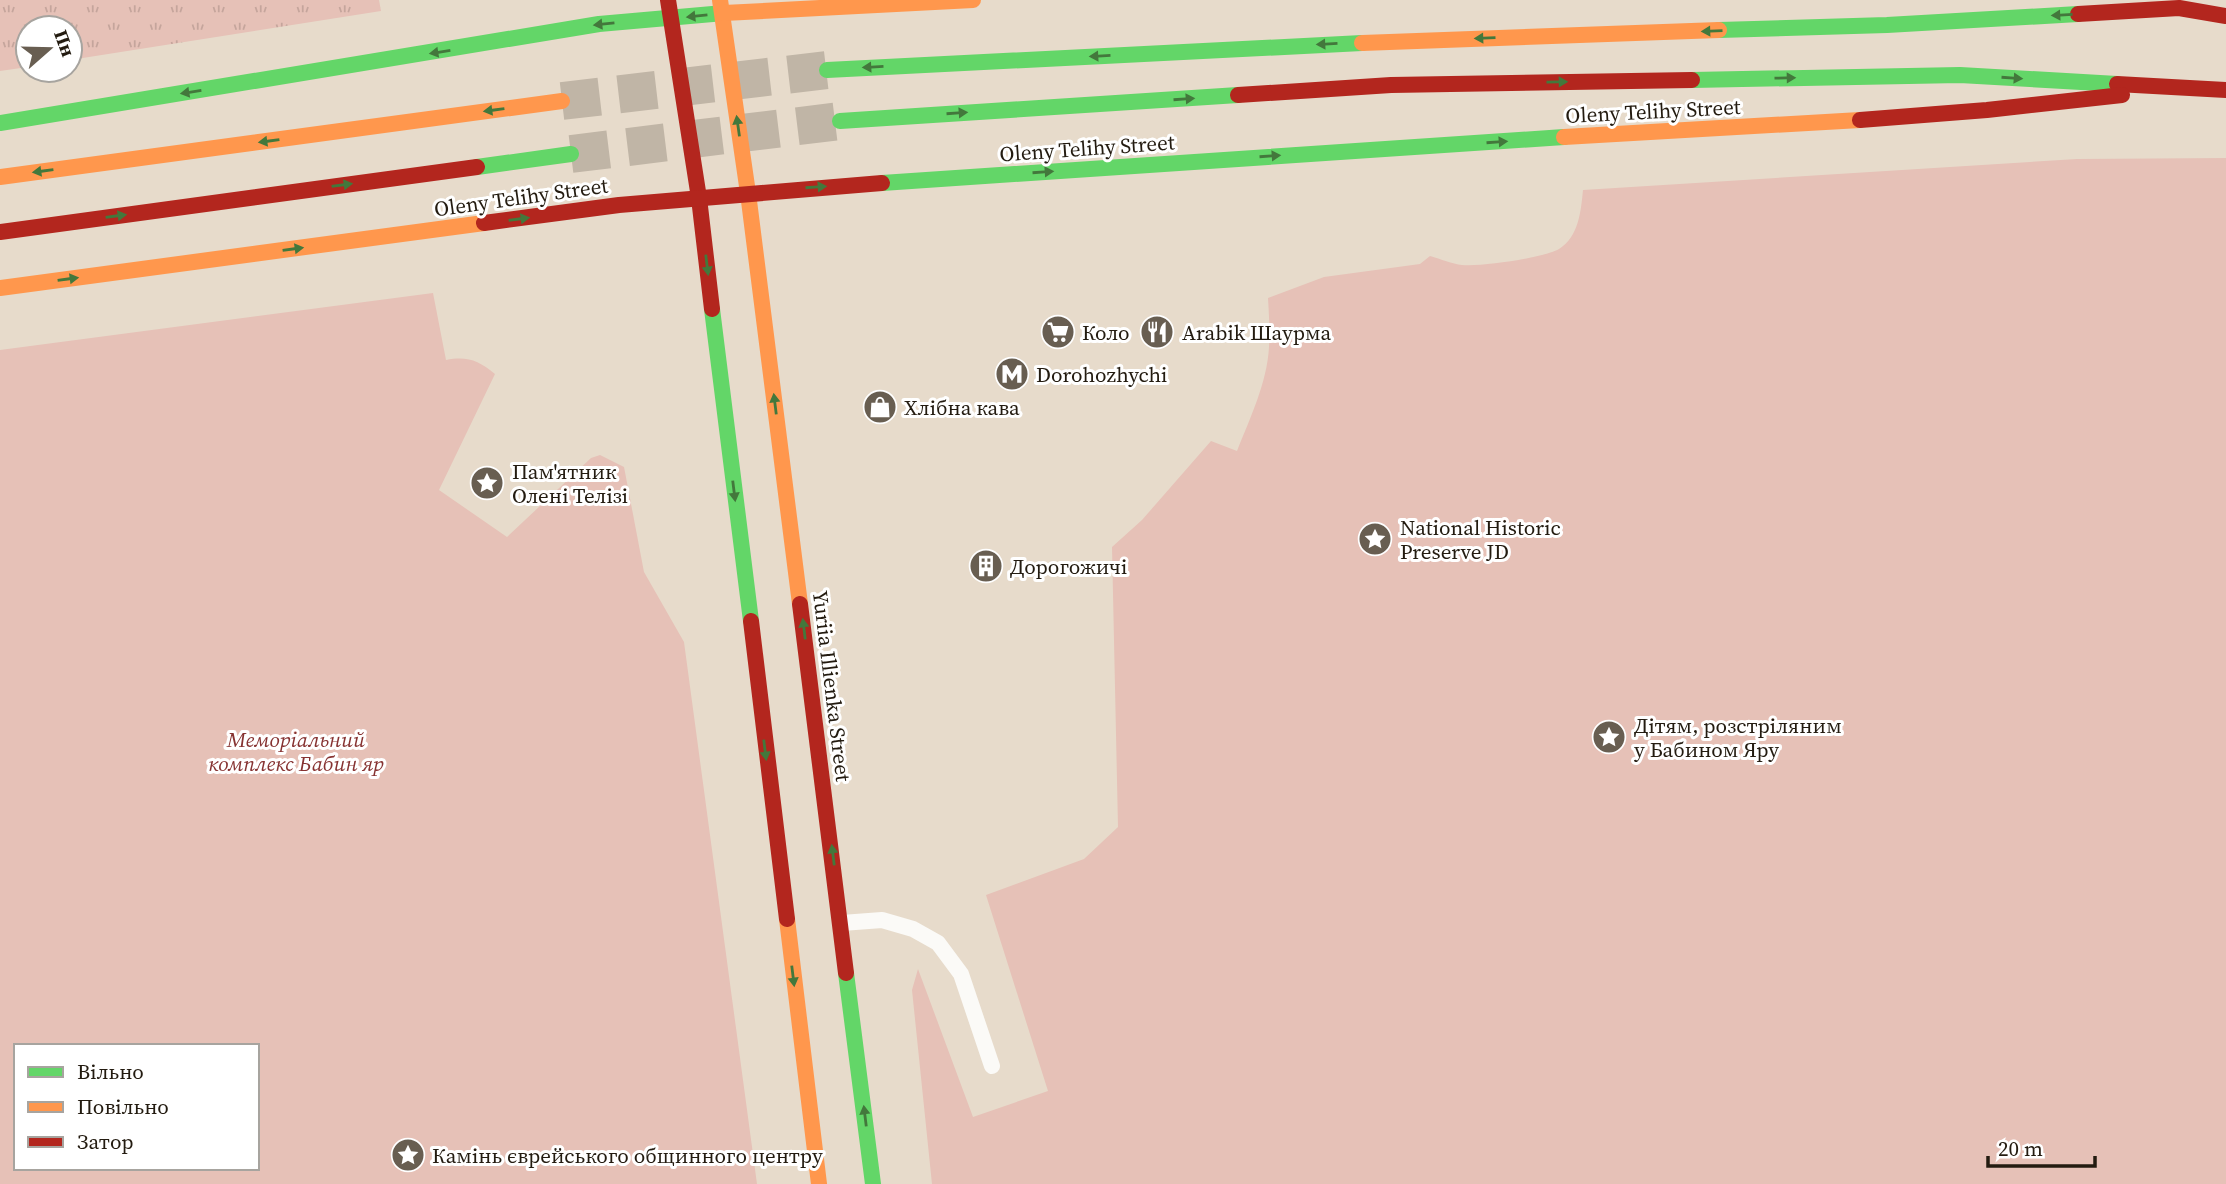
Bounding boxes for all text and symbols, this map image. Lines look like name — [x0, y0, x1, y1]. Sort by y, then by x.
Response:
one-way arrow — [2051, 9, 2073, 20]
one-way arrow — [686, 10, 708, 21]
north arrow — [14, 14, 84, 84]
one-way arrow — [592, 19, 614, 30]
one-way arrow — [1701, 25, 1723, 36]
text: Пн — [48, 26, 82, 60]
one-way arrow — [1474, 32, 1496, 43]
one-way arrow — [1316, 39, 1338, 50]
one-way arrow — [428, 47, 450, 58]
one-way arrow — [1089, 50, 1111, 61]
one-way arrow — [861, 62, 883, 73]
one-way arrow — [1774, 72, 1796, 84]
one-way arrow — [2001, 73, 2023, 84]
one-way arrow — [1546, 76, 1568, 88]
one-way arrow — [180, 87, 202, 98]
street label: Oleny Telihy Street — [1565, 92, 1741, 130]
one-way arrow — [1173, 93, 1195, 104]
one-way arrow — [483, 105, 505, 116]
one-way arrow — [946, 108, 968, 119]
one-way arrow — [733, 114, 744, 136]
street label: Oleny Telihy Street — [999, 127, 1176, 169]
one-way arrow — [258, 135, 280, 146]
one-way arrow — [1486, 136, 1508, 147]
one-way arrow — [1259, 151, 1281, 162]
one-way arrow — [32, 166, 54, 177]
one-way arrow — [1032, 166, 1054, 177]
street label: Oleny Telihy Street — [432, 170, 610, 224]
one-way arrow — [331, 180, 353, 191]
one-way arrow — [805, 181, 827, 192]
one-way arrow — [105, 210, 127, 221]
one-way arrow — [508, 213, 530, 224]
one-way arrow — [282, 243, 304, 254]
one-way arrow — [701, 255, 712, 277]
one-way arrow — [57, 273, 79, 284]
supermarket icon: Коло — [1039, 313, 1077, 351]
restaurant icon: Arabik Шаурма — [1138, 313, 1176, 351]
place label: Коло — [1082, 318, 1130, 347]
place label: Arabik Шаурма — [1182, 318, 1332, 347]
metro station icon: Dorohozhychi — [993, 355, 1031, 393]
place label: Dorohozhychi — [1036, 360, 1167, 389]
shop icon: Хлібна кава — [861, 388, 899, 426]
one-way arrow — [769, 392, 780, 414]
place label: Хлібна кава — [904, 393, 1020, 422]
place label: Пам'ятник Олені Телізі — [512, 457, 628, 510]
place icon: Пам'ятник Олені Телізі — [468, 464, 506, 502]
one-way arrow — [728, 480, 739, 502]
place label: National Historic Preserve JD — [1400, 513, 1561, 566]
place icon: National Historic Preserve JD — [1356, 520, 1394, 558]
building icon: Дорогожичі — [967, 547, 1005, 585]
place label: Дорогожичі — [1010, 552, 1127, 581]
street label: Yuriia Illienka Street — [806, 589, 858, 783]
one-way arrow — [798, 618, 809, 640]
place label: Дітям, розстріляним у Бабином Яру — [1634, 711, 1842, 764]
place icon: Дітям, розстріляним у Бабином Яру — [1590, 718, 1628, 756]
park label: Меморіальний комплекс Бабин яр — [208, 725, 384, 778]
one-way arrow — [760, 739, 771, 761]
one-way arrow — [827, 844, 838, 866]
one-way arrow — [788, 965, 799, 987]
legend — [14, 1044, 259, 1170]
text: Вільно — [77, 1057, 144, 1086]
text: Повільно — [77, 1092, 169, 1121]
one-way arrow — [859, 1105, 870, 1127]
scale bar — [1988, 1124, 2095, 1168]
text: Затор — [77, 1127, 133, 1156]
text: 20 m — [1998, 1134, 2043, 1163]
place icon: Камінь єврейського общинного центру — [389, 1136, 427, 1174]
place label: Камінь єврейського общинного центру — [432, 1141, 823, 1170]

